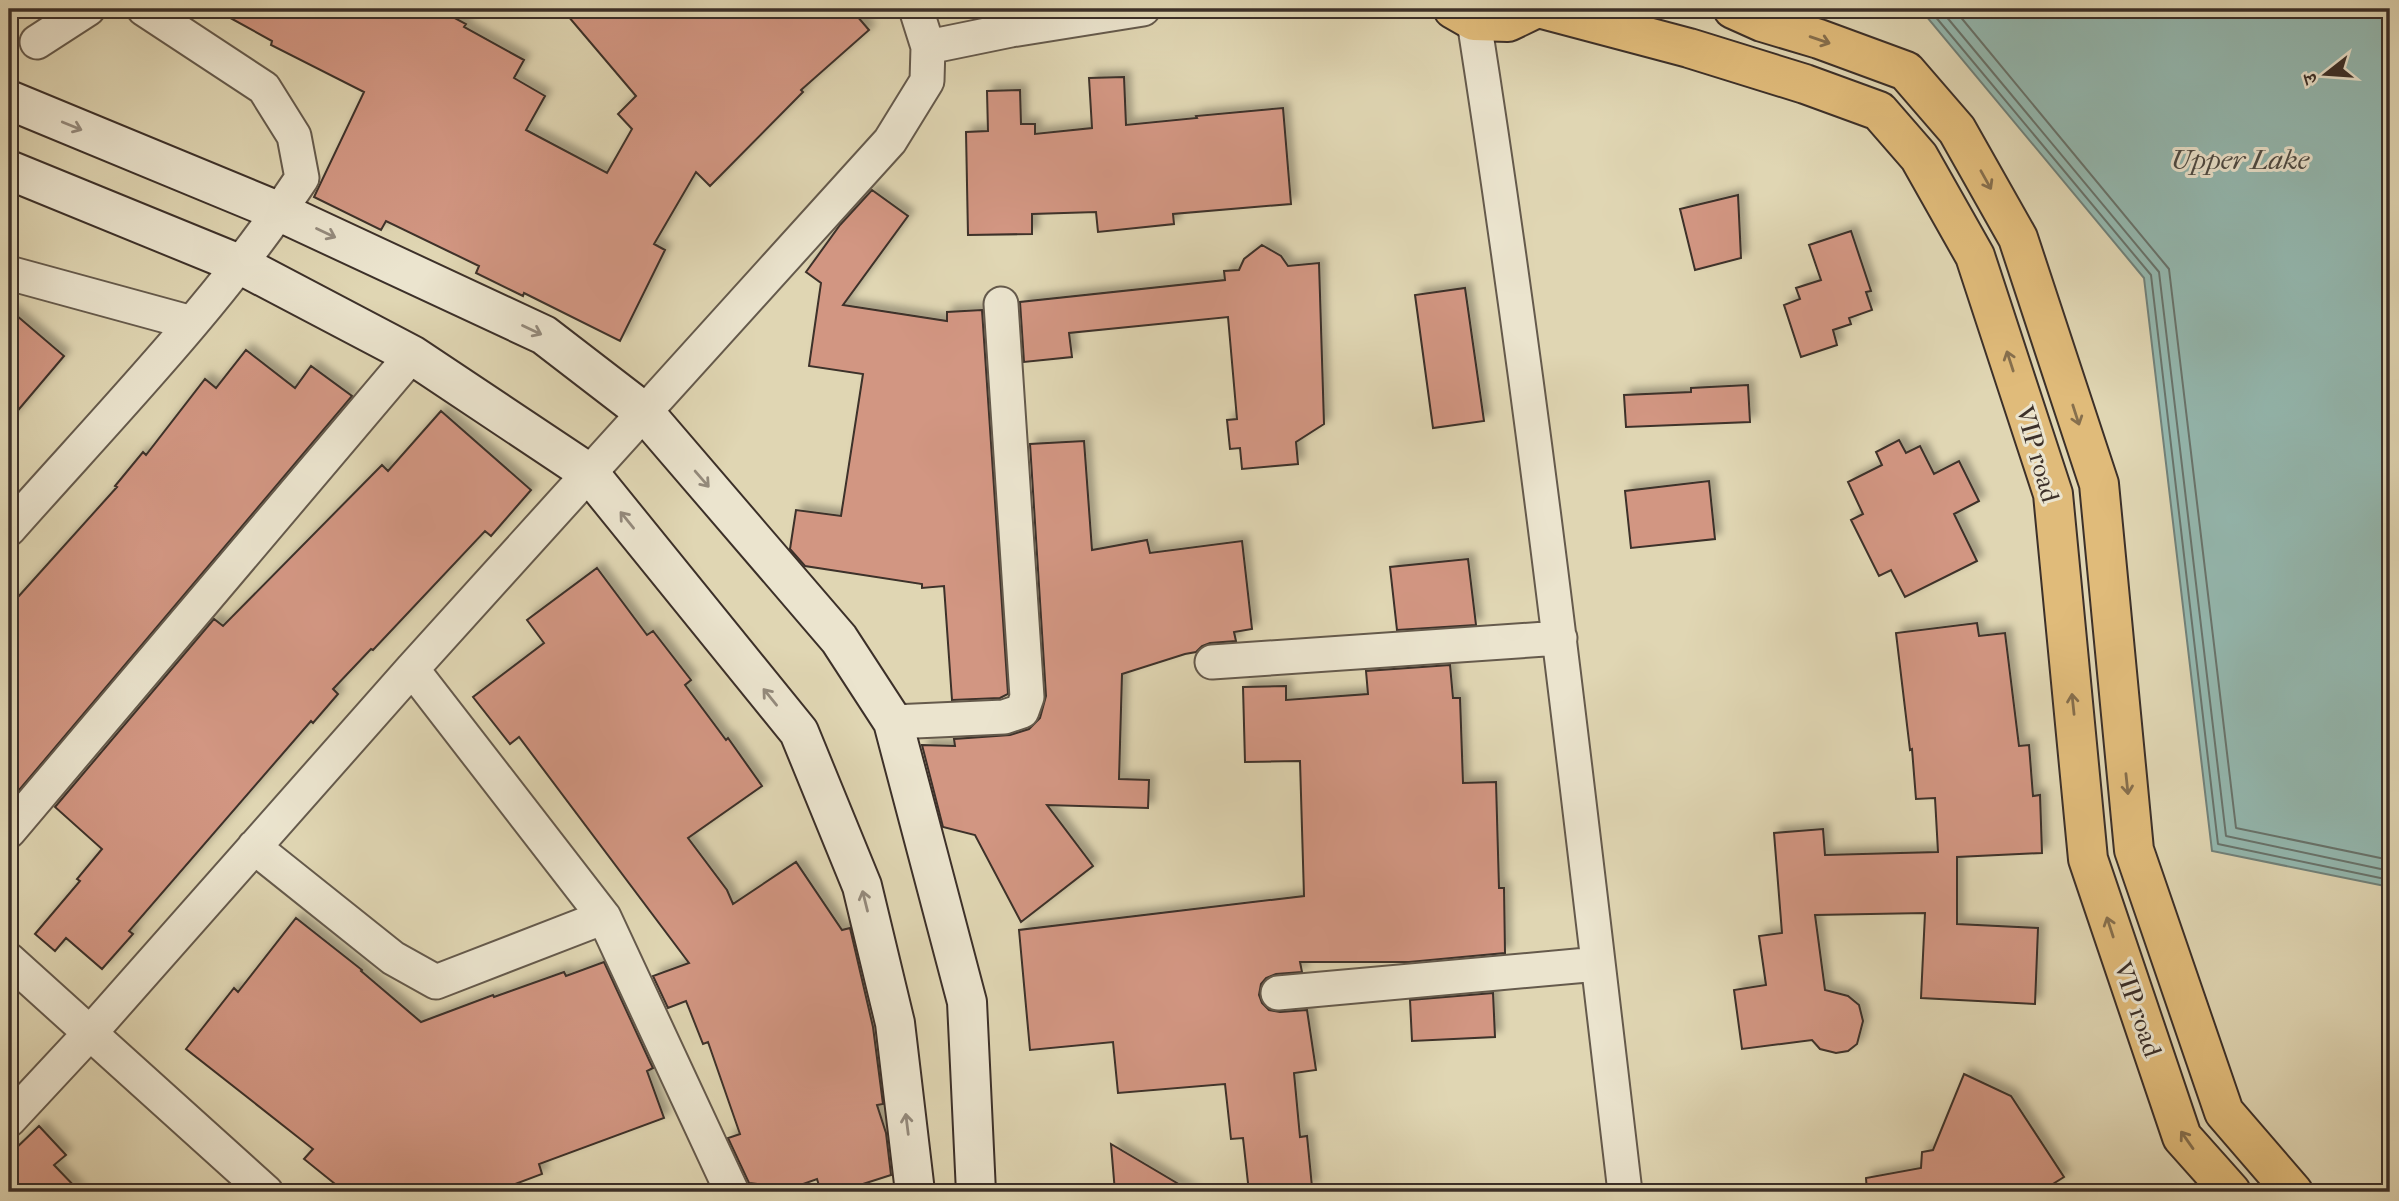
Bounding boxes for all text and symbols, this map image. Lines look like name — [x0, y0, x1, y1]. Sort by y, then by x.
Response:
one-way arrow — [1808, 35, 1830, 47]
north arrow — [2290, 38, 2360, 108]
text: उ — [2298, 70, 2323, 88]
one-way arrow — [60, 120, 82, 133]
water label: Upper Lake — [2171, 143, 2310, 176]
one-way arrow — [1979, 170, 1993, 190]
one-way arrow — [315, 227, 336, 241]
one-way arrow — [521, 324, 543, 337]
one-way arrow — [2002, 351, 2015, 373]
street label: VIP road — [2009, 401, 2066, 507]
one-way arrow — [2071, 403, 2083, 425]
one-way arrow — [694, 470, 710, 488]
one-way arrow — [620, 511, 635, 529]
one-way arrow — [763, 688, 778, 706]
one-way arrow — [2066, 693, 2079, 715]
one-way arrow — [2121, 772, 2134, 795]
one-way arrow — [858, 890, 871, 913]
one-way arrow — [2103, 916, 2115, 938]
street label: VIP road — [2106, 957, 2169, 1062]
one-way arrow — [900, 1114, 913, 1136]
one-way arrow — [2180, 1131, 2194, 1150]

